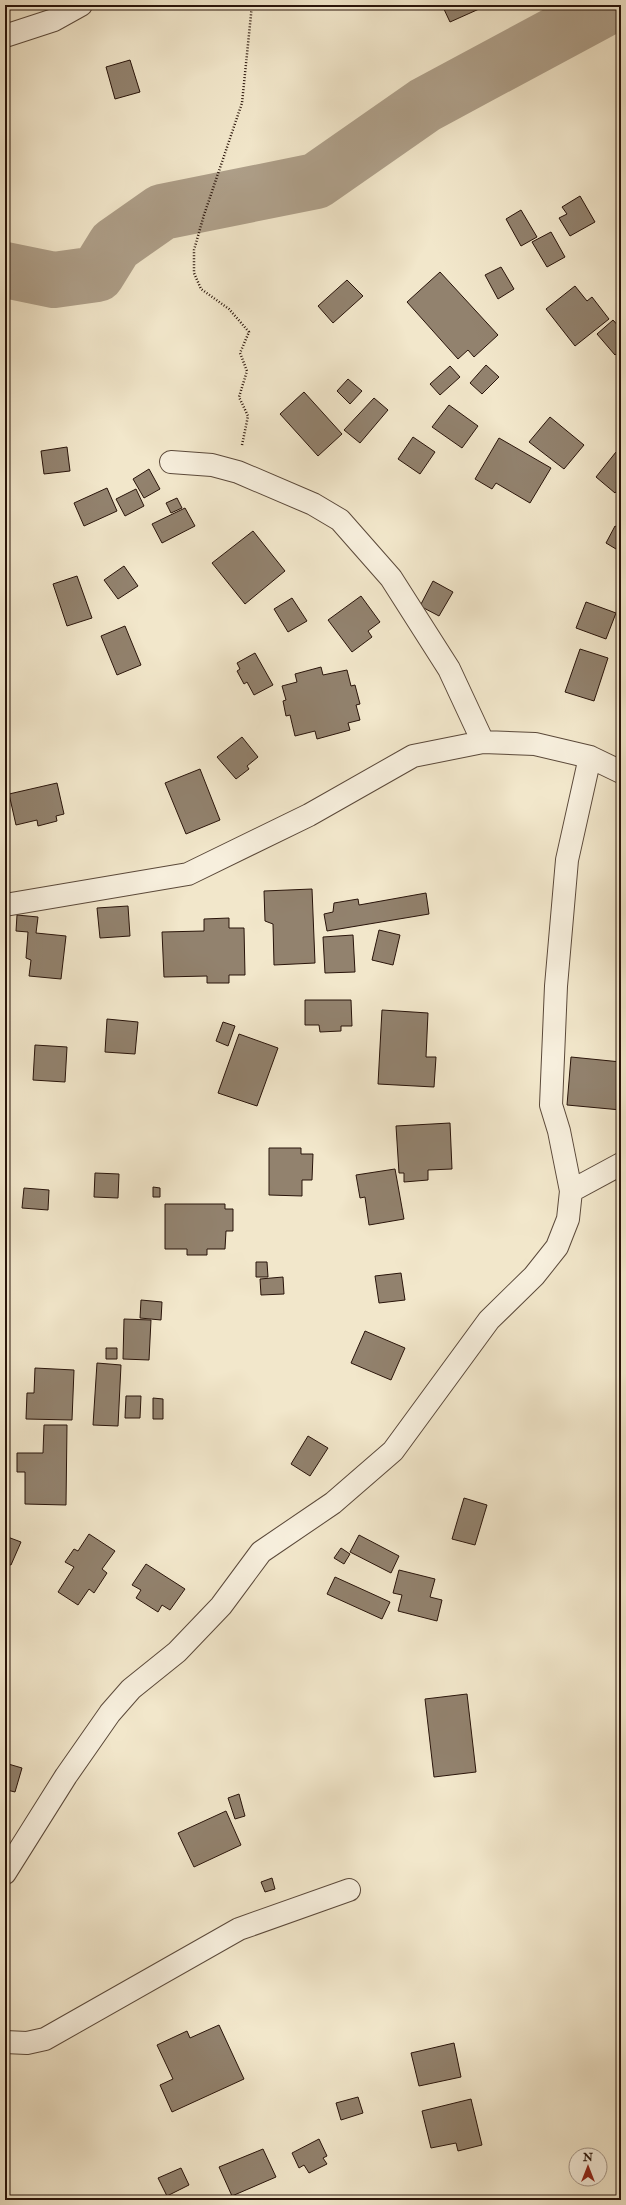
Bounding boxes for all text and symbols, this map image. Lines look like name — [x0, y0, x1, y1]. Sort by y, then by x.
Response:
north arrow — [568, 2147, 608, 2187]
text: N — [582, 2151, 594, 2164]

